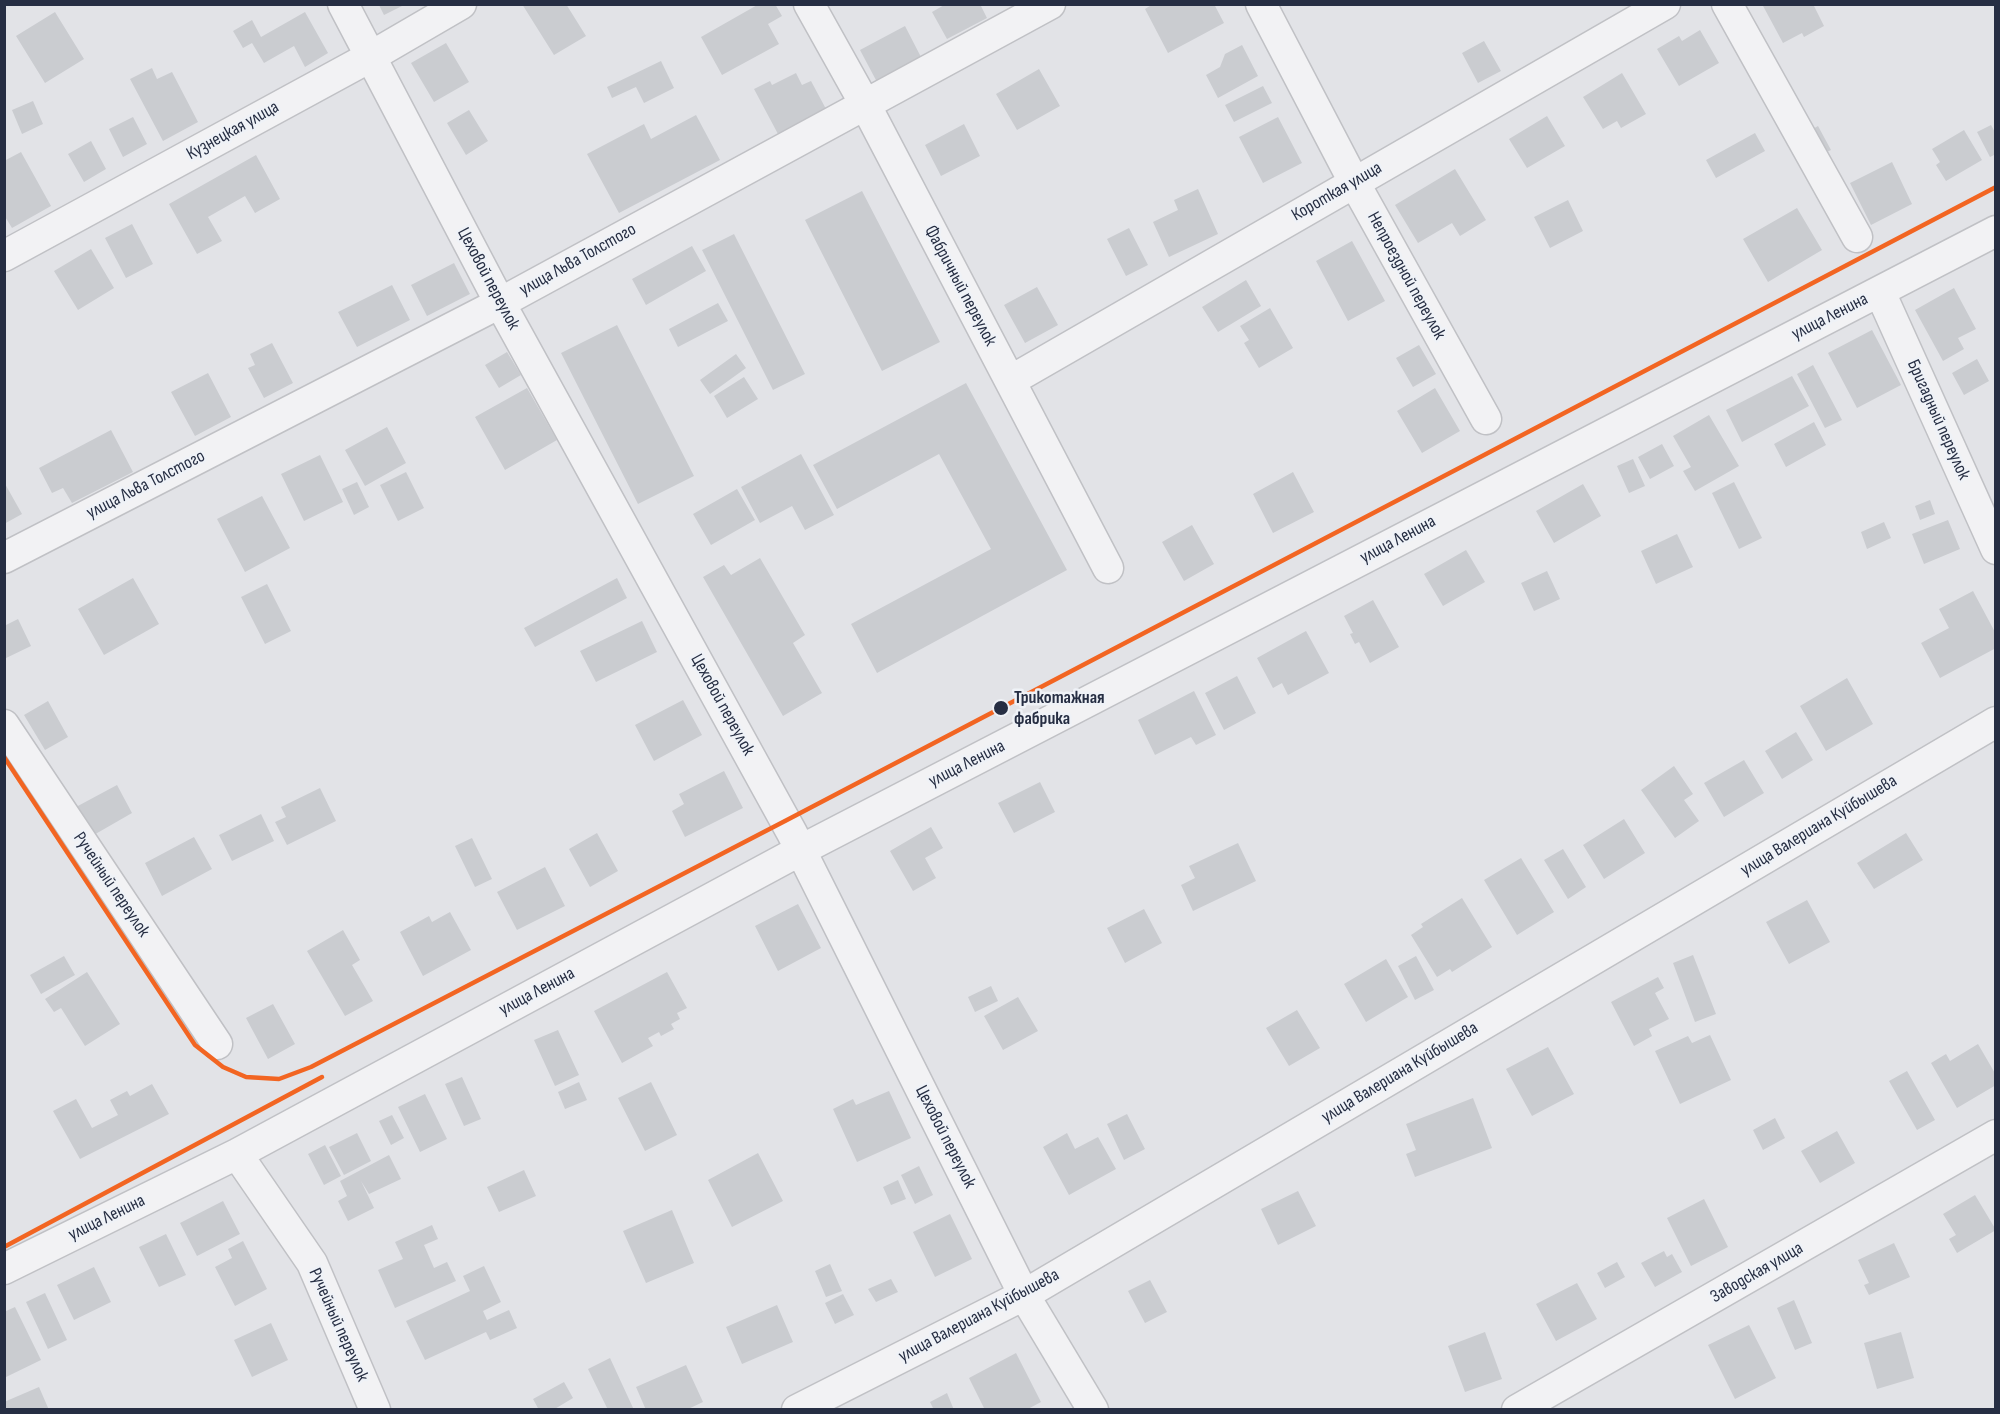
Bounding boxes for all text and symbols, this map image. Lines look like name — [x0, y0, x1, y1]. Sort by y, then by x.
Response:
street label: Кузнецкая улица — [183, 97, 283, 165]
street label: Короткая улица — [1288, 158, 1386, 226]
street label: Непроездной переулок — [1362, 208, 1450, 344]
street label: улица Льва Толстого — [516, 219, 640, 301]
street label: Фабричный переулок — [919, 222, 1001, 350]
street label: Цеховой переулок — [452, 224, 524, 334]
street label: улица Ленина — [1788, 289, 1872, 345]
street label: Бригадный переулок — [1902, 357, 1974, 483]
street label: улица Льва Толстого — [83, 446, 209, 524]
street label: улица Ленина — [1356, 511, 1440, 569]
street label: Цеховой переулок — [685, 651, 759, 759]
place label: Трикотажная фабрика — [1014, 687, 1105, 730]
marker: Трикотажная фабрика — [992, 699, 1010, 717]
street label: улица Ленина — [925, 736, 1009, 792]
street label: улица Валериана Куйбышева — [1737, 771, 1901, 881]
street label: Ручейный переулок — [68, 828, 154, 942]
street label: улица Ленина — [495, 963, 579, 1021]
street label: улица Валериана Куйбышева — [1318, 1018, 1482, 1128]
street label: Цеховой переулок — [910, 1082, 980, 1192]
street label: улица Ленина — [65, 1190, 149, 1246]
street label: Заводская улица — [1707, 1238, 1807, 1308]
street label: улица Валериана Куйбышева — [895, 1264, 1063, 1368]
street label: Ручейный переулок — [303, 1265, 373, 1385]

